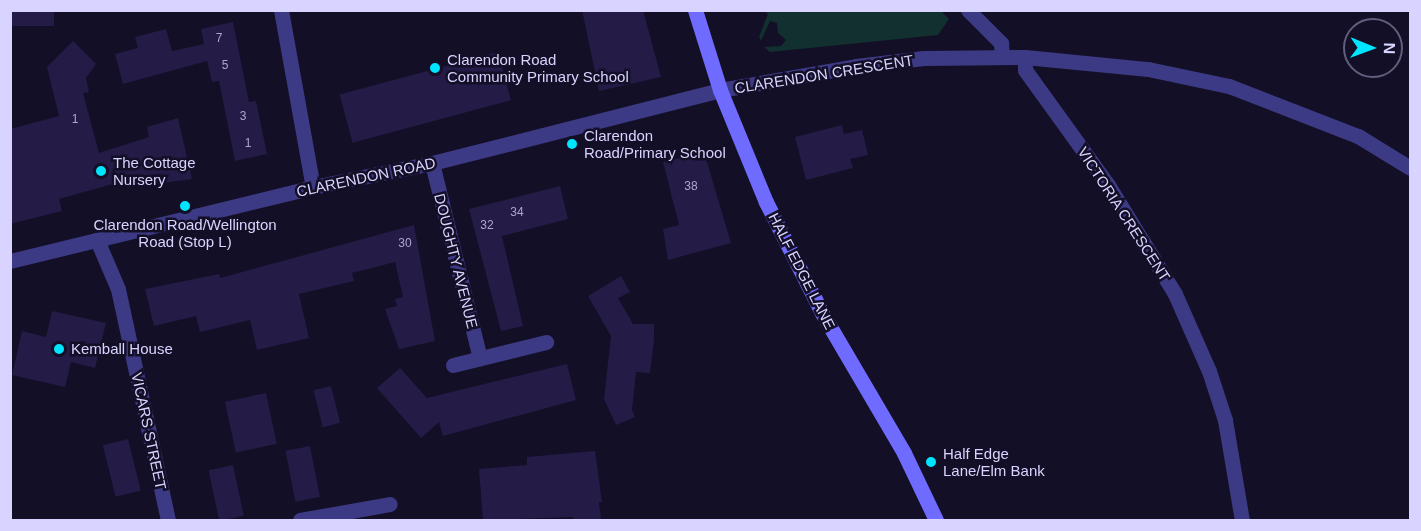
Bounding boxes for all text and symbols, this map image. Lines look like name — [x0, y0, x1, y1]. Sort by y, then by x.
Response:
north arrow — [1343, 18, 1403, 78]
house number: 7 — [216, 32, 222, 46]
text: N — [1381, 42, 1398, 54]
place label: Clarendon Road Community Primary School — [447, 50, 629, 85]
street label: CLARENDON CRESCENT — [733, 51, 915, 97]
house number: 5 — [222, 59, 228, 73]
marker: Clarendon Road Community Primary School — [428, 61, 442, 75]
house number: 3 — [240, 110, 246, 124]
house number: 1 — [72, 113, 78, 127]
place label: Clarendon Road/Primary School — [584, 126, 726, 161]
house number: 1 — [245, 137, 251, 151]
marker: Clarendon Road/Primary School — [565, 137, 579, 151]
street label: VICTORIA CRESCENT — [1074, 143, 1174, 285]
place label: The Cottage Nursery — [113, 153, 196, 188]
street label: CLARENDON ROAD — [295, 153, 437, 201]
marker: The Cottage Nursery — [94, 164, 108, 178]
house number: 38 — [684, 180, 698, 194]
street label: DOUGHTY AVENUE — [430, 191, 482, 331]
marker: Clarendon Road/Wellington Road (Stop L) — [178, 199, 192, 213]
house number: 34 — [510, 206, 524, 220]
street label: HALF EDGE LANE — [765, 210, 839, 332]
place label: Clarendon Road/Wellington Road (Stop L) — [93, 215, 277, 250]
house number: 32 — [480, 219, 494, 233]
house number: 30 — [398, 237, 412, 251]
place label: Kemball House — [71, 340, 173, 358]
marker: Kemball House — [52, 342, 66, 356]
street label: VICARS STREET — [128, 371, 170, 491]
place label: Half Edge Lane/Elm Bank — [943, 444, 1045, 479]
marker: Half Edge Lane/Elm Bank — [924, 455, 938, 469]

